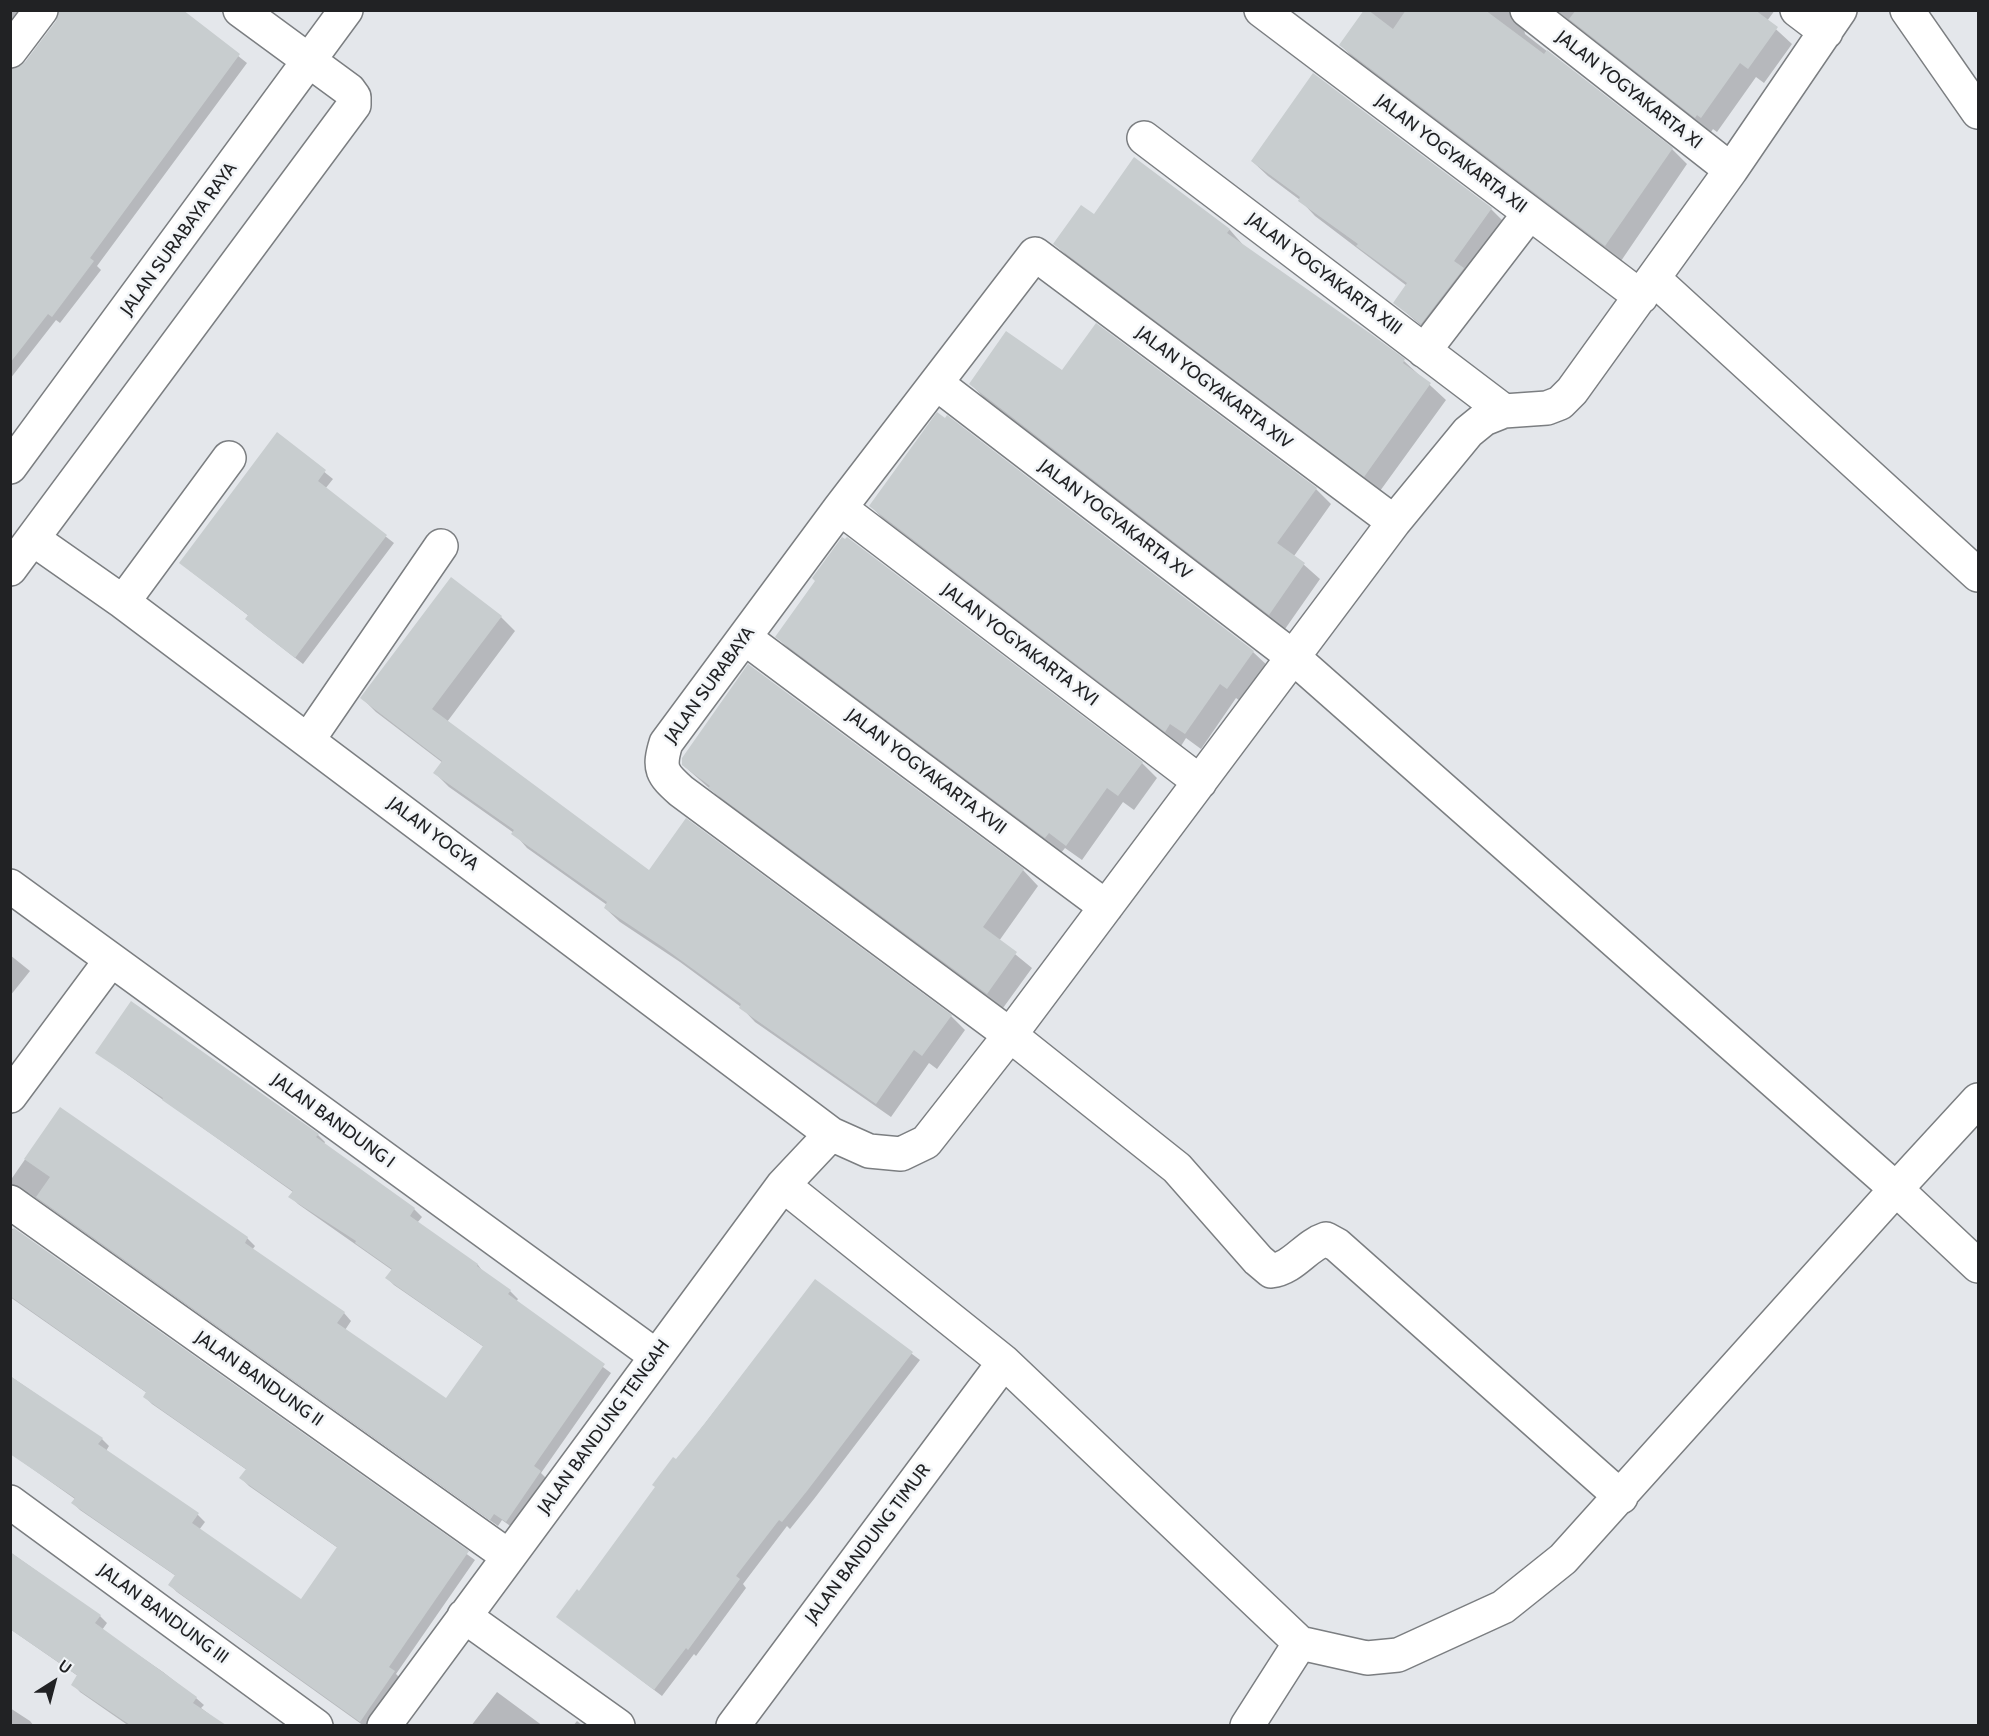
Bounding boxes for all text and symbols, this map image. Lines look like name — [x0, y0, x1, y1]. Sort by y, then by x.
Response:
street label: JALAN YOGYAKARTA XI — [1552, 26, 1706, 154]
street label: JALAN YOGYAKARTA XII — [1371, 90, 1531, 218]
street label: JALAN SURABAYA RAYA — [116, 158, 242, 320]
street label: JALAN YOGYAKARTA XIII — [1242, 209, 1406, 339]
street label: JALAN YOGYAKARTA XIV — [1132, 322, 1296, 454]
street label: JALAN YOGYAKARTA XV — [1034, 456, 1196, 584]
street label: JALAN YOGYAKARTA XVI — [938, 579, 1102, 711]
street label: JALAN SURABAYA — [660, 622, 760, 748]
street label: JALAN YOGYAKARTA XVII — [842, 705, 1010, 839]
street label: JALAN YOGYA — [383, 793, 483, 875]
street label: JALAN BANDUNG I — [267, 1069, 399, 1173]
street label: JALAN BANDUNG II — [191, 1327, 327, 1431]
street label: JALAN BANDUNG TENGAH — [534, 1336, 674, 1518]
street label: JALAN BANDUNG TIMUR — [801, 1460, 935, 1628]
street label: JALAN BANDUNG III — [94, 1559, 232, 1669]
north arrow — [24, 1652, 84, 1712]
text: U — [55, 1656, 75, 1678]

